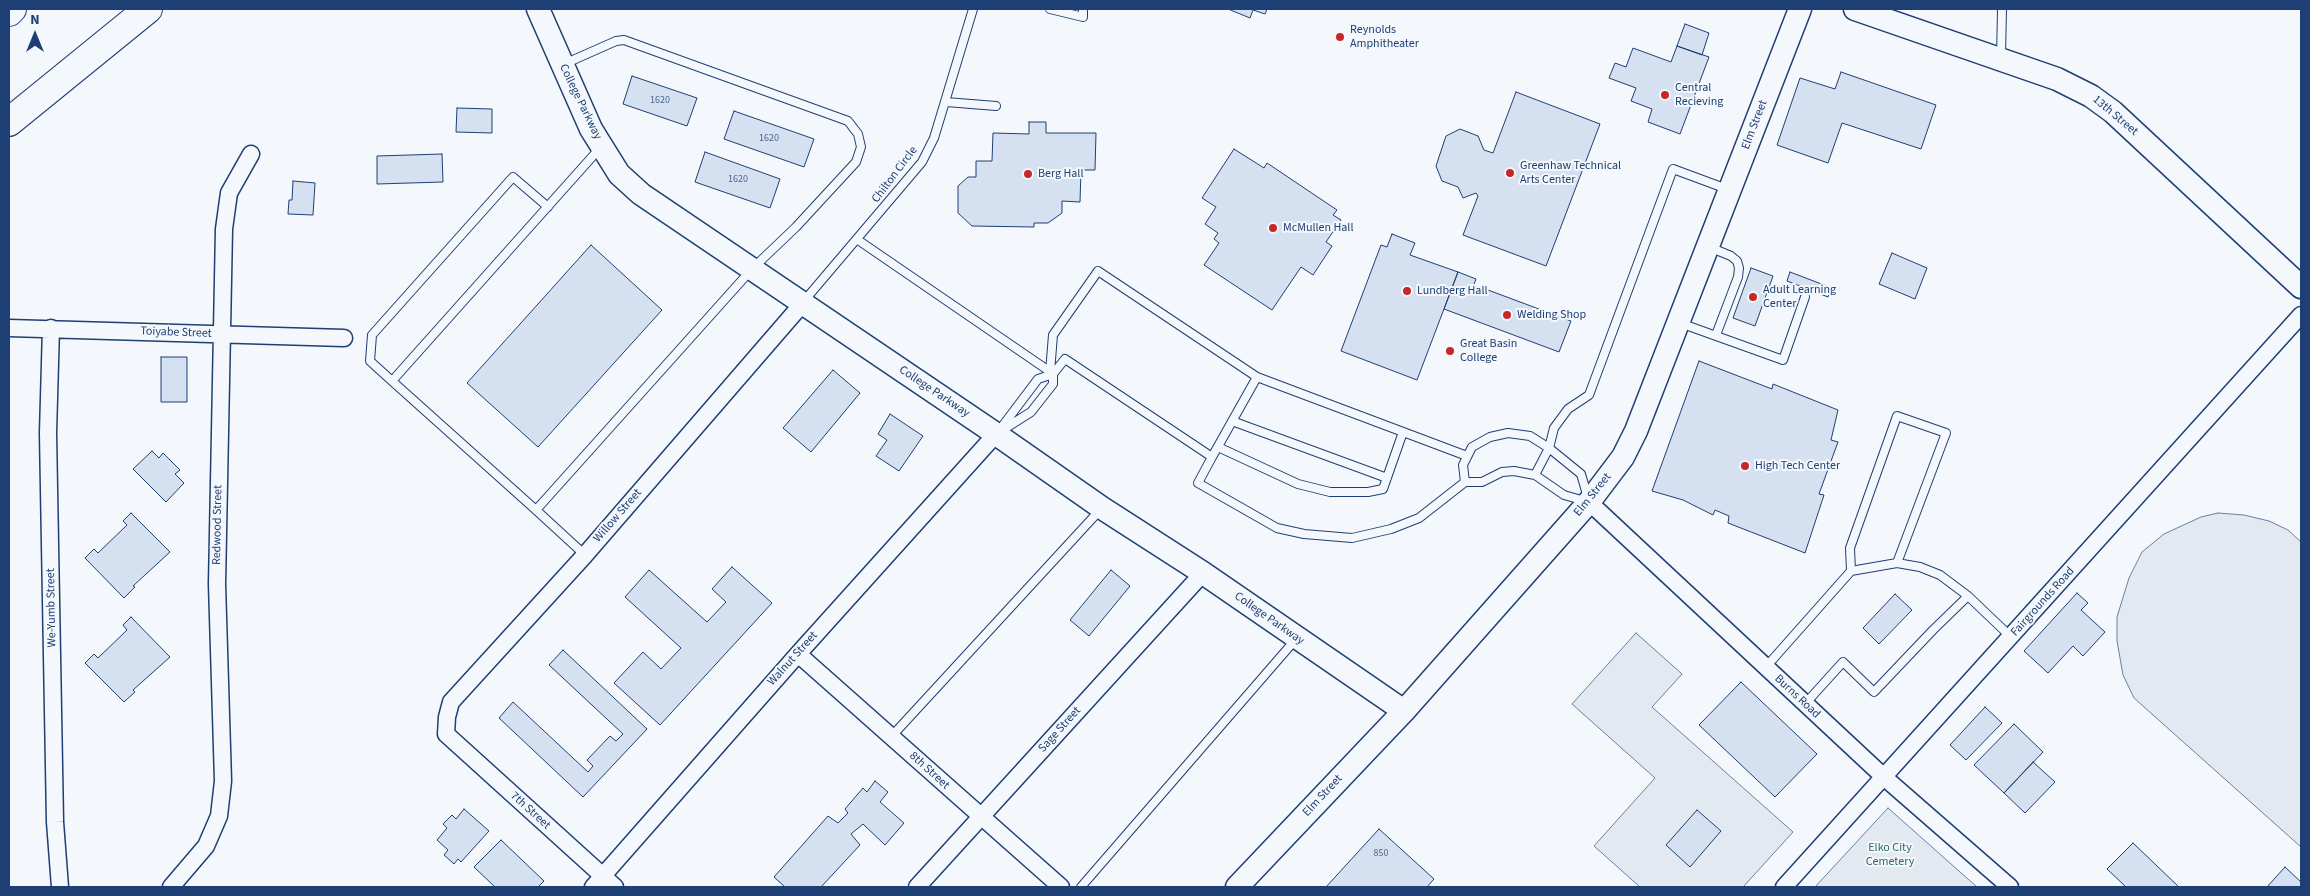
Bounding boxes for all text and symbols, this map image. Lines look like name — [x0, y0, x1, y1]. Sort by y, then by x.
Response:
north arrow — [10, 10, 60, 60]
text: N — [30, 10, 40, 30]
place label: Reynolds Amphitheater — [1350, 23, 1419, 51]
marker: Reynolds Amphitheater — [1334, 31, 1346, 43]
street label: College Parkway — [556, 62, 604, 142]
place label: Central Recieving — [1675, 81, 1723, 109]
marker: Central Recieving — [1659, 89, 1671, 101]
street label: 13th Street — [2089, 93, 2141, 139]
house number: 1620 — [650, 95, 670, 107]
street label: Elm Street — [1739, 98, 1771, 152]
house number: 1620 — [759, 133, 779, 145]
street label: Chilton Circle — [869, 144, 921, 206]
place label: Greenhaw Technical Arts Center — [1520, 159, 1621, 187]
place label: Berg Hall — [1038, 167, 1083, 181]
marker: Greenhaw Technical Arts Center — [1504, 167, 1516, 179]
marker: Berg Hall — [1022, 168, 1034, 180]
house number: 1620 — [728, 174, 748, 186]
place label: McMullen Hall — [1283, 221, 1353, 235]
marker: McMullen Hall — [1267, 222, 1279, 234]
place label: Adult Learning Center — [1763, 283, 1836, 311]
place label: Lundberg Hall — [1417, 284, 1488, 298]
marker: Lundberg Hall — [1401, 285, 1413, 297]
marker: Adult Learning Center — [1747, 291, 1759, 303]
place label: Welding Shop — [1517, 308, 1586, 322]
marker: Welding Shop — [1501, 309, 1513, 321]
street label: Toiyabe Street — [140, 325, 212, 341]
place label: Great Basin College — [1460, 337, 1517, 365]
marker: Great Basin College — [1444, 345, 1456, 357]
street label: College Parkway — [896, 363, 972, 421]
place label: High Tech Center — [1755, 459, 1840, 473]
marker: High Tech Center — [1739, 460, 1751, 472]
street label: Elm Street — [1571, 470, 1615, 520]
street label: Redwood Street — [210, 485, 226, 565]
street label: Willow Street — [591, 486, 645, 546]
street label: Fairgrounds Road — [2008, 564, 2078, 640]
street label: We-Yumb Street — [44, 568, 60, 648]
street label: College Parkway — [1231, 590, 1307, 648]
street label: Walnut Street — [765, 629, 821, 689]
street label: Burns Road — [1771, 672, 1823, 722]
street label: Sage Street — [1036, 704, 1084, 756]
street label: 8th Street — [906, 749, 952, 793]
street label: Elm Street — [1300, 772, 1346, 820]
street label: 7th Street — [507, 789, 553, 833]
park label: Elko City Cemetery — [1866, 841, 1914, 869]
house number: 850 — [1374, 848, 1388, 860]

